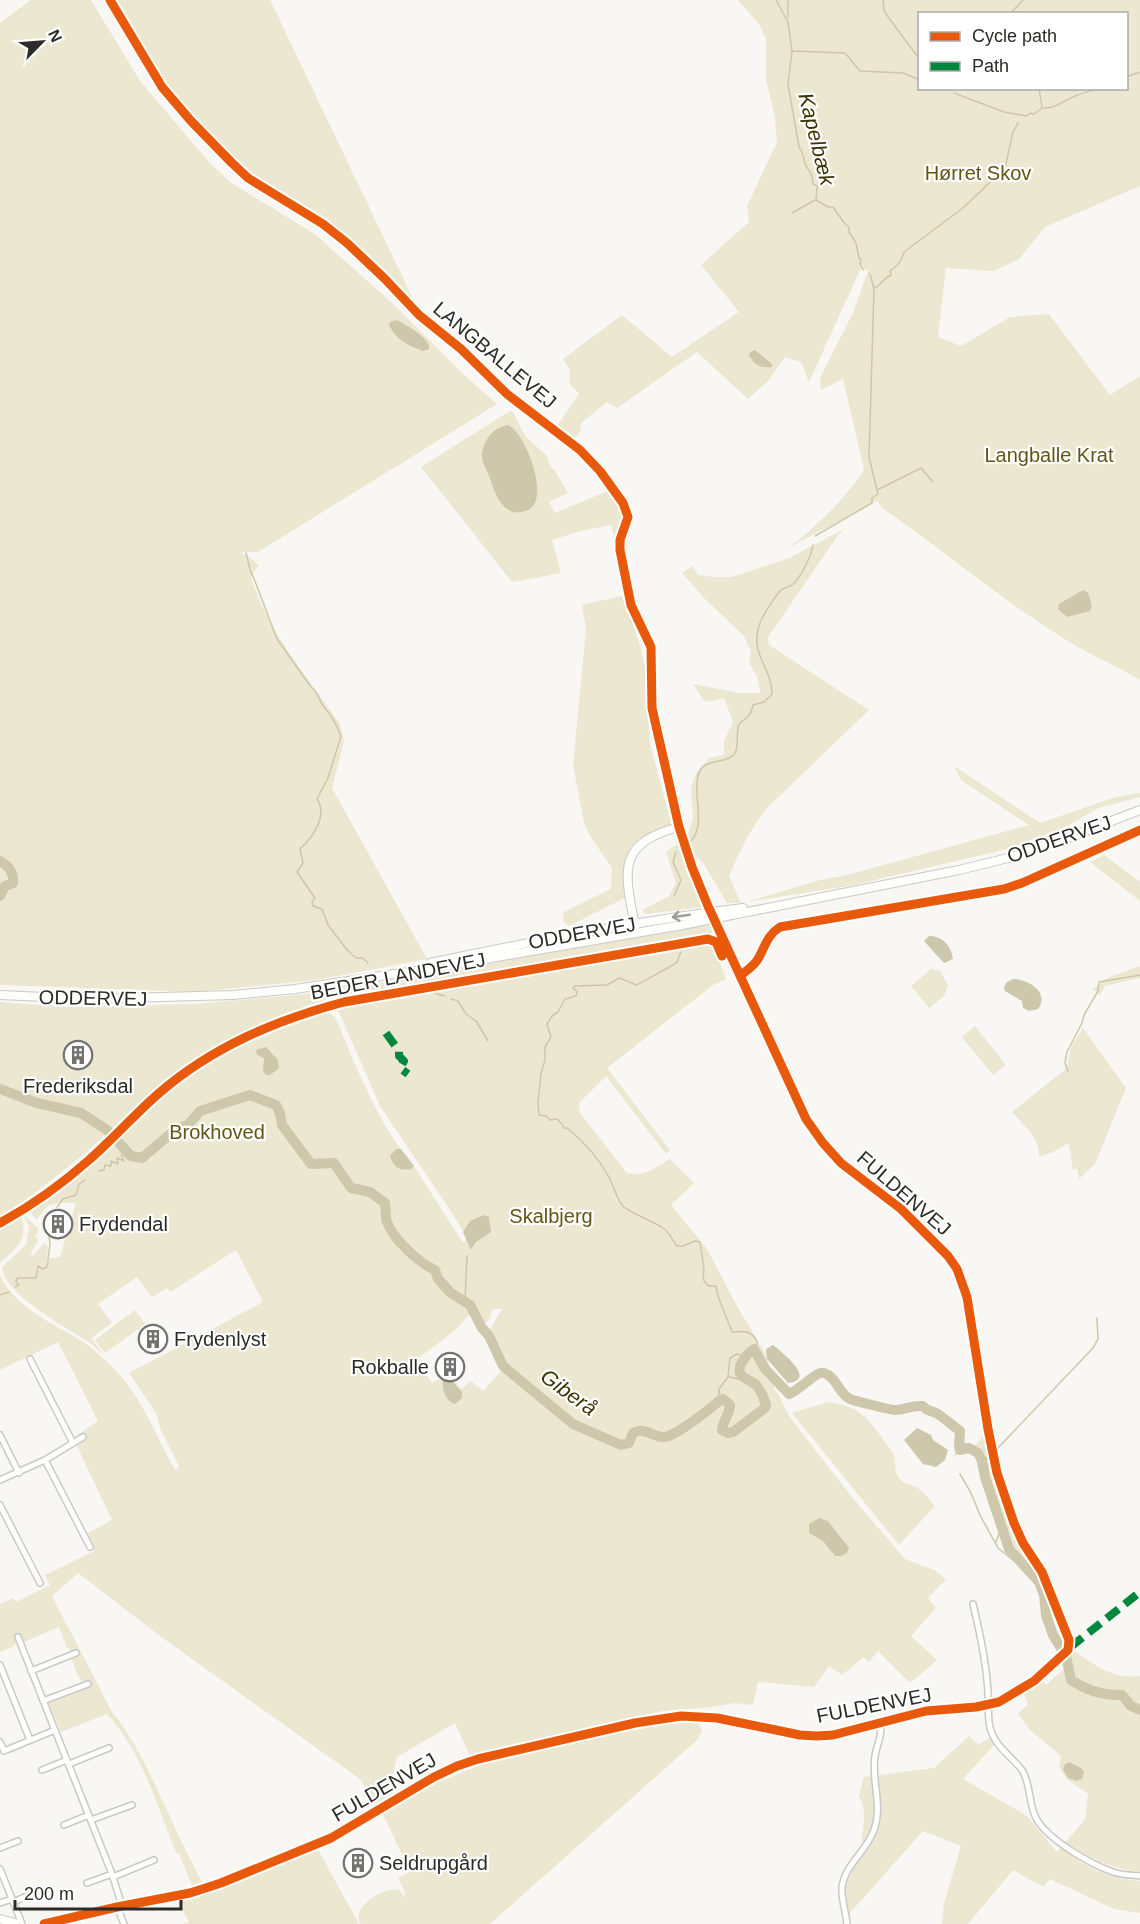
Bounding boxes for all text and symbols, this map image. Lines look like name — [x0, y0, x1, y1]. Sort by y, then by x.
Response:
north arrow — [12, 12, 72, 72]
legend — [918, 12, 1128, 90]
text: Cycle path — [972, 26, 1057, 46]
text: N — [45, 27, 65, 45]
text: Path — [972, 56, 1009, 76]
water label: Kapelbæk — [794, 90, 840, 189]
park label: Hørret Skov — [925, 162, 1031, 184]
street label: LANGBALLEVEJ — [429, 297, 561, 413]
park label: Langballe Krat — [985, 444, 1114, 466]
street label: ODDERVEJ — [1004, 811, 1114, 867]
one-way arrow — [672, 910, 691, 921]
street label: ODDERVEJ — [527, 913, 637, 953]
street label: BEDER LANDEVEJ — [309, 948, 487, 1004]
street label: ODDERVEJ — [39, 986, 147, 1010]
building icon: Frederiksdal — [62, 1039, 94, 1071]
place label: Frederiksdal — [23, 1075, 133, 1097]
park label: Brokhoved — [169, 1121, 265, 1143]
street label: FULDENVEJ — [853, 1146, 955, 1240]
park label: Skalbjerg — [509, 1205, 593, 1227]
building icon: Frydendal — [42, 1208, 74, 1240]
place label: Frydendal — [79, 1213, 168, 1235]
building icon: Frydenlyst — [137, 1323, 169, 1355]
place label: Frydenlyst — [174, 1328, 267, 1350]
building icon: Rokballe — [434, 1351, 466, 1383]
place label: Rokballe — [351, 1356, 429, 1378]
water label: Giberå — [537, 1364, 602, 1420]
street label: FULDENVEJ — [815, 1683, 933, 1727]
street label: FULDENVEJ — [328, 1748, 440, 1826]
building icon: Seldrupgård — [342, 1847, 374, 1879]
place label: Seldrupgård — [379, 1852, 488, 1874]
scale bar — [15, 1873, 182, 1911]
text: 200 m — [24, 1884, 74, 1904]

